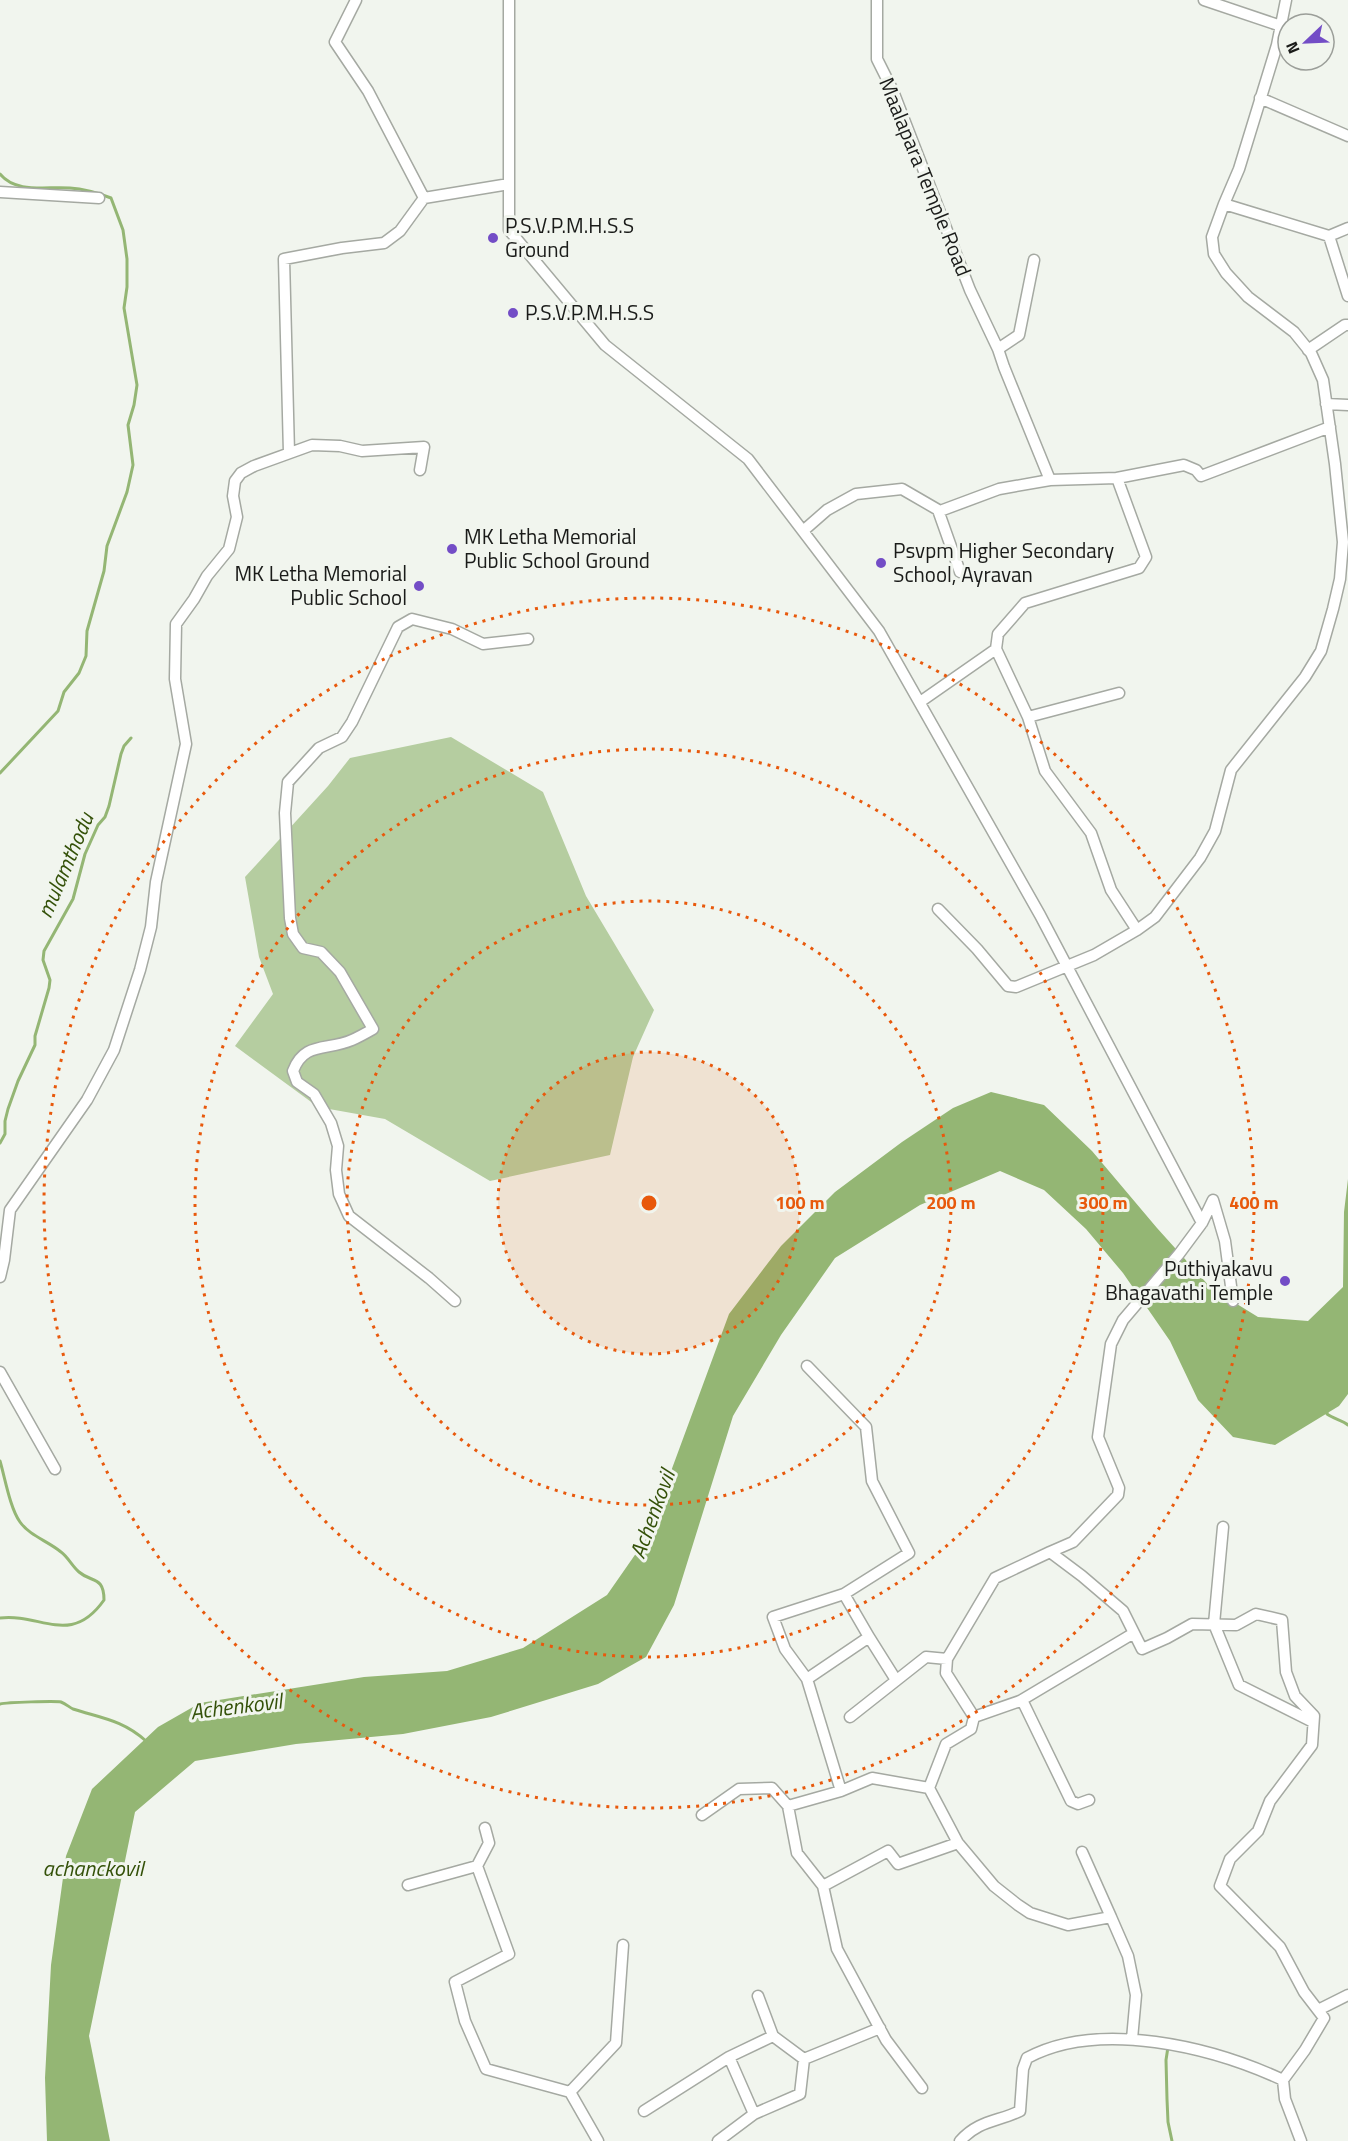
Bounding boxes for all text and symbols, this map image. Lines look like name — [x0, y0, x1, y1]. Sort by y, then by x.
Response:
north arrow — [1276, 12, 1336, 72]
text: N — [1279, 38, 1305, 58]
street label: Maalapara Temple Road — [871, 72, 980, 281]
place label: P.S.V.P.M.H.S.S Ground — [505, 209, 634, 265]
marker: P.S.V.P.M.H.S.S Ground — [486, 231, 500, 245]
place label: P.S.V.P.M.H.S.S — [525, 296, 654, 328]
marker: P.S.V.P.M.H.S.S — [506, 306, 520, 320]
place label: MK Letha Memorial Public School Ground — [464, 520, 650, 576]
place label: Psvpm Higher Secondary School, Ayravan — [893, 534, 1114, 590]
marker: MK Letha Memorial Public School Ground — [445, 542, 459, 556]
marker: Psvpm Higher Secondary School, Ayravan — [874, 556, 888, 570]
place label: MK Letha Memorial Public School — [234, 557, 407, 613]
marker: MK Letha Memorial Public School — [412, 579, 426, 593]
water label: mulamthodu — [28, 805, 103, 923]
text: 100 m — [775, 1189, 825, 1216]
text: 200 m — [926, 1189, 976, 1216]
text: 300 m — [1078, 1189, 1128, 1216]
text: 400 m — [1229, 1189, 1279, 1216]
centre of rings — [639, 1193, 659, 1213]
place label: Puthiyakavu Bhagavathi Temple — [1105, 1252, 1273, 1308]
marker: Puthiyakavu Bhagavathi Temple — [1278, 1274, 1292, 1288]
water label: Achenkovil — [620, 1463, 685, 1563]
water label: Achenkovil — [188, 1683, 286, 1729]
water label: achanckovil — [42, 1851, 146, 1885]

